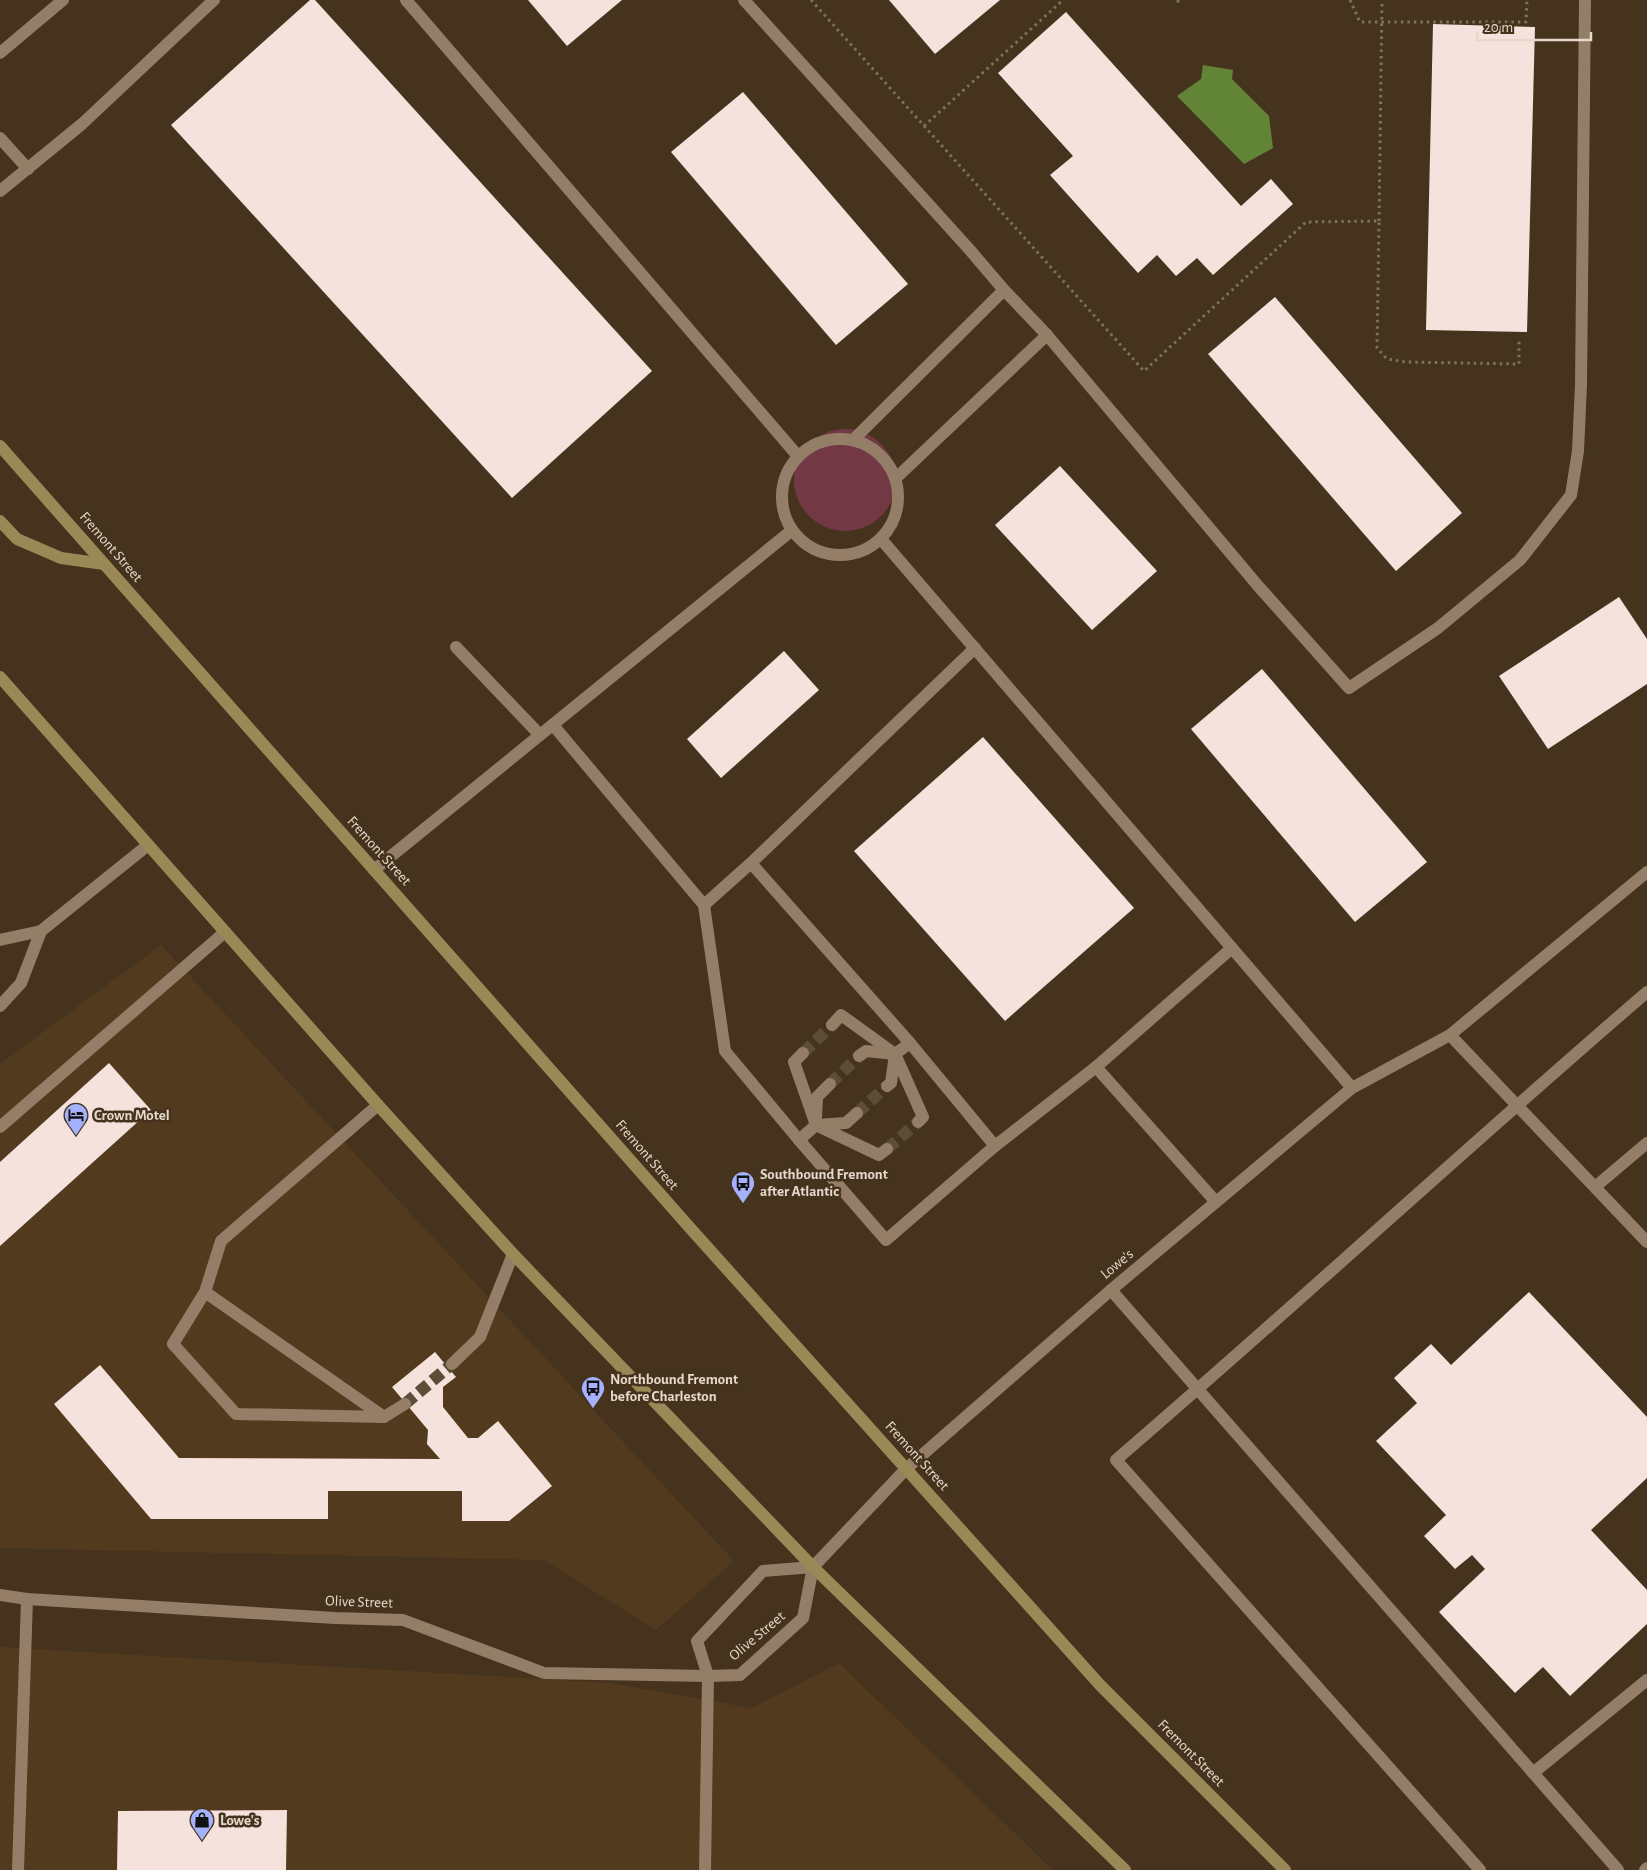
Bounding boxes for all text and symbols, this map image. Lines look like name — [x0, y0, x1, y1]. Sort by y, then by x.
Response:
scale bar — [1477, 10, 1591, 42]
text: 20 m — [1484, 20, 1513, 35]
street label: Fremont Street — [77, 509, 145, 585]
street label: Fremont Street — [344, 814, 414, 889]
hotel icon: Crown Motel — [63, 1102, 89, 1136]
place label: Crown Motel — [94, 1108, 170, 1123]
street label: Fremont Street — [613, 1117, 681, 1193]
place label: Southbound Fremont after Atlantic — [760, 1167, 888, 1199]
bus stop icon: Southbound Fremont after Atlantic — [730, 1170, 756, 1204]
street label: Lowe's — [1098, 1246, 1136, 1282]
place label: Northbound Fremont before Charleston — [610, 1372, 738, 1404]
bus stop icon: Northbound Fremont before Charleston — [580, 1375, 606, 1409]
street label: Fremont Street — [882, 1419, 952, 1494]
street label: Olive Street — [325, 1593, 393, 1611]
street label: Olive Street — [726, 1608, 788, 1663]
street label: Fremont Street — [1155, 1717, 1227, 1789]
shop icon: Lowe's — [189, 1807, 215, 1841]
place label: Lowe's — [220, 1813, 260, 1828]

